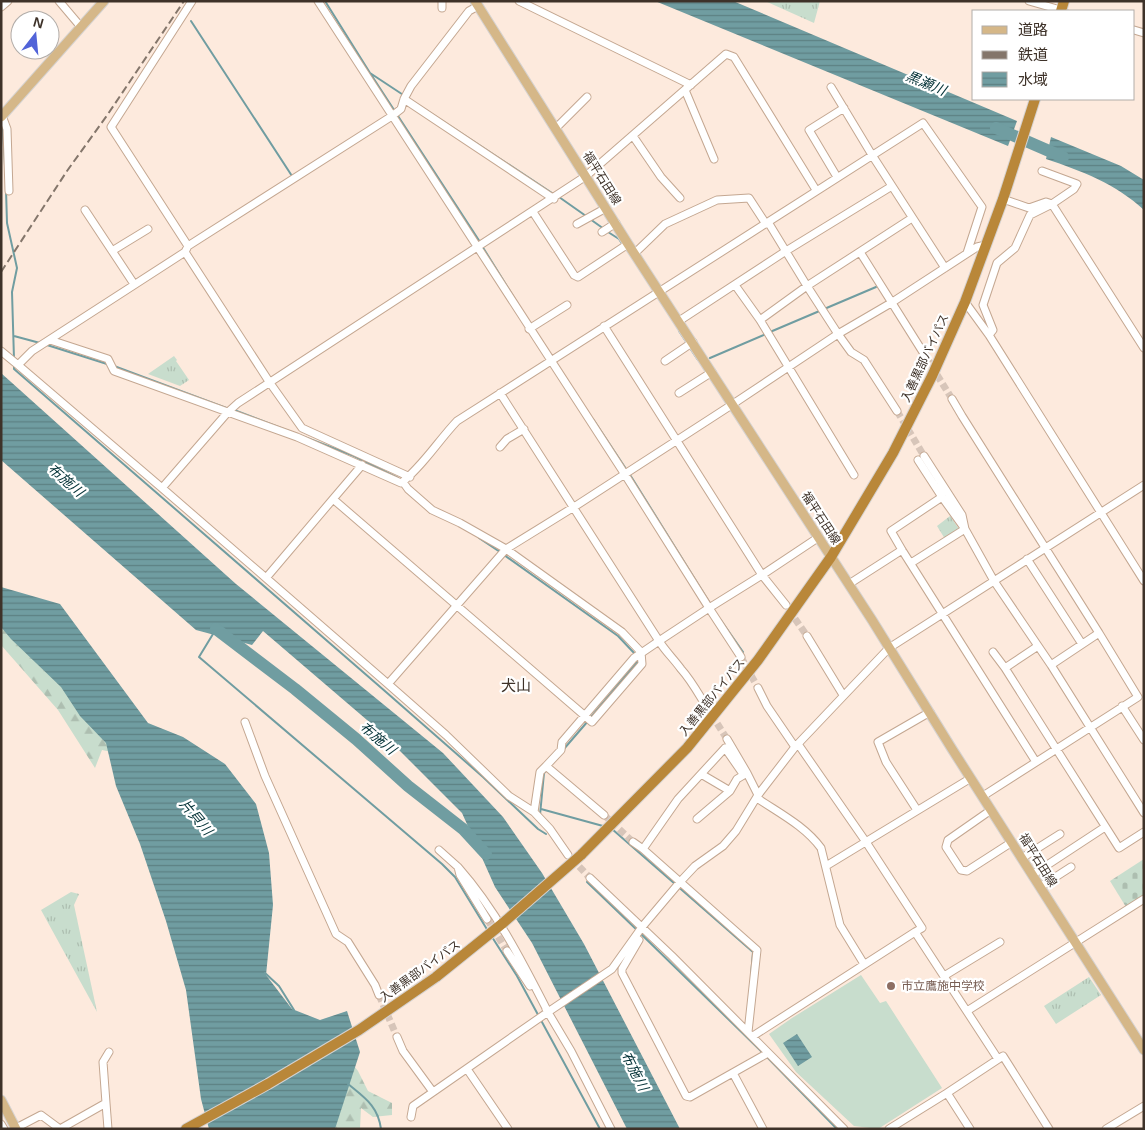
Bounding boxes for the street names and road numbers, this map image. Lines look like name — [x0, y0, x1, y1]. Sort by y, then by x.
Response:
street label: 福平石田線 — [580, 149, 624, 207]
street label: 入善黒部バイパス — [898, 312, 952, 404]
street label: 福平石田線 — [799, 489, 843, 547]
street label: 入善黒部バイパス — [676, 655, 748, 739]
street label: 福平石田線 — [1016, 831, 1060, 889]
street label: 入善黒部バイパス — [377, 937, 463, 1005]

